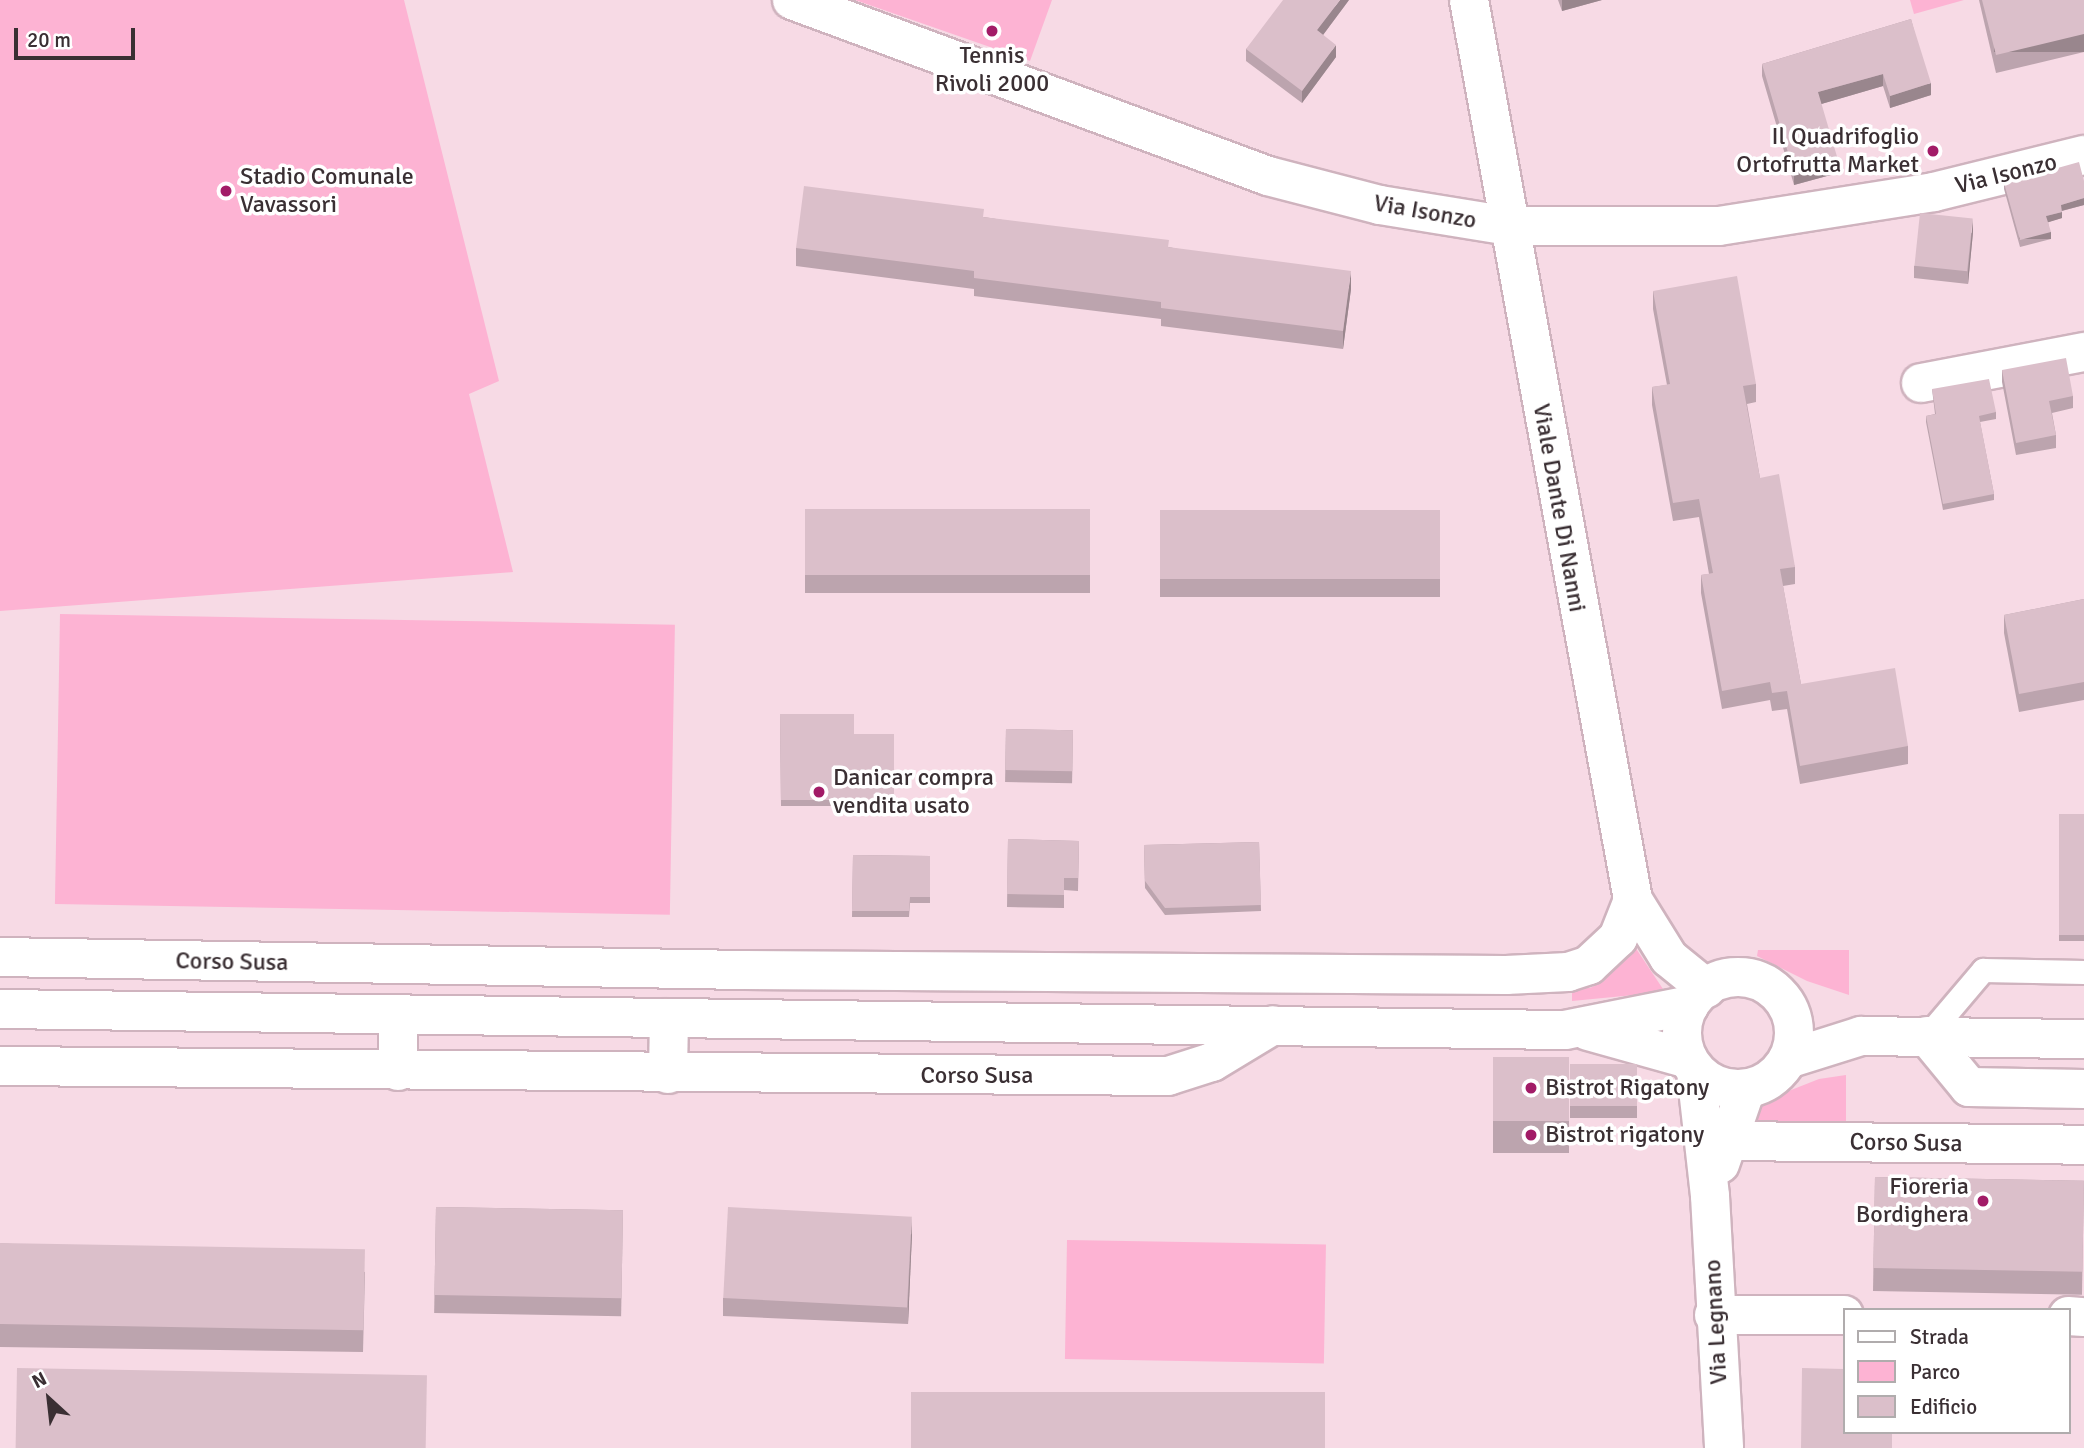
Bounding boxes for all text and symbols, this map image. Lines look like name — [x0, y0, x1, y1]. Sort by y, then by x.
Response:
scale bar — [18, 14, 138, 58]
marker: Tennis Rivoli 2000 — [984, 23, 1000, 39]
text: 20 m — [27, 27, 71, 53]
place label: Tennis Rivoli 2000 — [935, 42, 1049, 98]
place label: Il Quadrifoglio Ortofrutta Market — [1736, 123, 1919, 179]
marker: Il Quadrifoglio Ortofrutta Market — [1925, 143, 1941, 159]
street label: Via Isonzo — [1952, 147, 2060, 201]
place label: Stadio Comunale Vavassori — [240, 163, 414, 219]
marker: Stadio Comunale Vavassori — [218, 183, 234, 199]
street label: Via Isonzo — [1371, 189, 1479, 235]
street label: Viale Dante Di Nanni — [1526, 402, 1592, 614]
place label: Danicar compra vendita usato — [833, 764, 994, 820]
marker: Danicar compra vendita usato — [811, 784, 827, 800]
street label: Corso Susa — [175, 947, 289, 977]
street label: Corso Susa — [920, 1062, 1034, 1090]
place label: Bistrot Rigatony — [1545, 1074, 1709, 1102]
marker: Bistrot Rigatony — [1523, 1080, 1539, 1096]
place label: Bistrot rigatony — [1545, 1121, 1704, 1149]
marker: Bistrot rigatony — [1523, 1127, 1539, 1143]
street label: Corso Susa — [1849, 1128, 1963, 1158]
place label: Fioreria Bordighera — [1856, 1173, 1969, 1229]
marker: Fioreria Bordighera — [1975, 1193, 1991, 1209]
street label: Via Legnano — [1698, 1259, 1734, 1385]
legend — [1842, 1308, 2070, 1434]
text: Strada — [1910, 1324, 1969, 1350]
text: Parco — [1910, 1359, 1960, 1385]
north arrow — [14, 1364, 84, 1434]
text: N — [28, 1367, 51, 1394]
text: Edificio — [1910, 1394, 1977, 1420]

